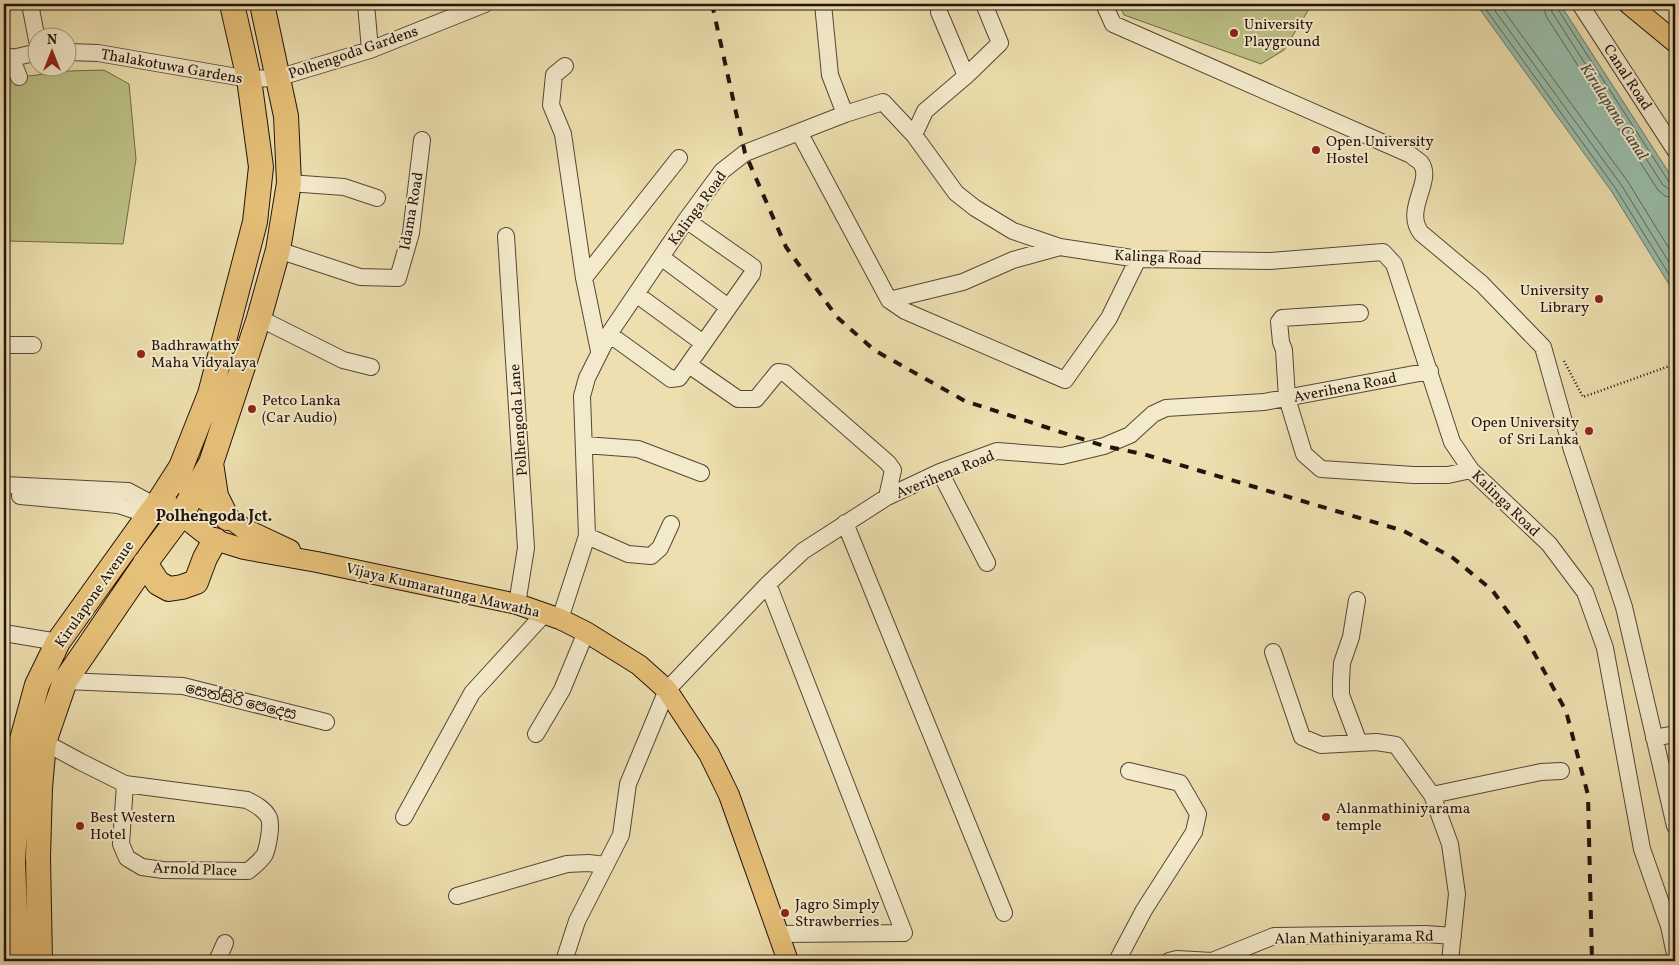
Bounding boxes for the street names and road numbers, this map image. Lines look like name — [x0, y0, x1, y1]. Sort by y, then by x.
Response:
street label: Polhengoda Gardens — [286, 21, 421, 85]
street label: Canal Road — [1597, 41, 1656, 115]
street label: Thalakotuwa Gardens — [99, 45, 244, 90]
street label: Kalinga Road — [664, 167, 732, 250]
street label: Idama Road — [395, 171, 430, 252]
street label: Kalinga Road — [1114, 246, 1202, 271]
street label: Polhengoda Lane — [505, 363, 534, 477]
street label: Averihena Road — [1292, 368, 1399, 409]
street label: Averihena Road — [893, 446, 998, 505]
street label: Kalinga Road — [1466, 466, 1544, 542]
street label: Kirulapone Avenue — [50, 537, 140, 653]
street label: Vijaya Kumaratunga Mawatha — [343, 559, 542, 624]
street label: සෙත්සිරි පෙදෙස — [183, 678, 299, 726]
street label: Arnold Place — [153, 859, 237, 882]
street label: Alan Mathiniyarama Rd — [1274, 927, 1434, 950]

